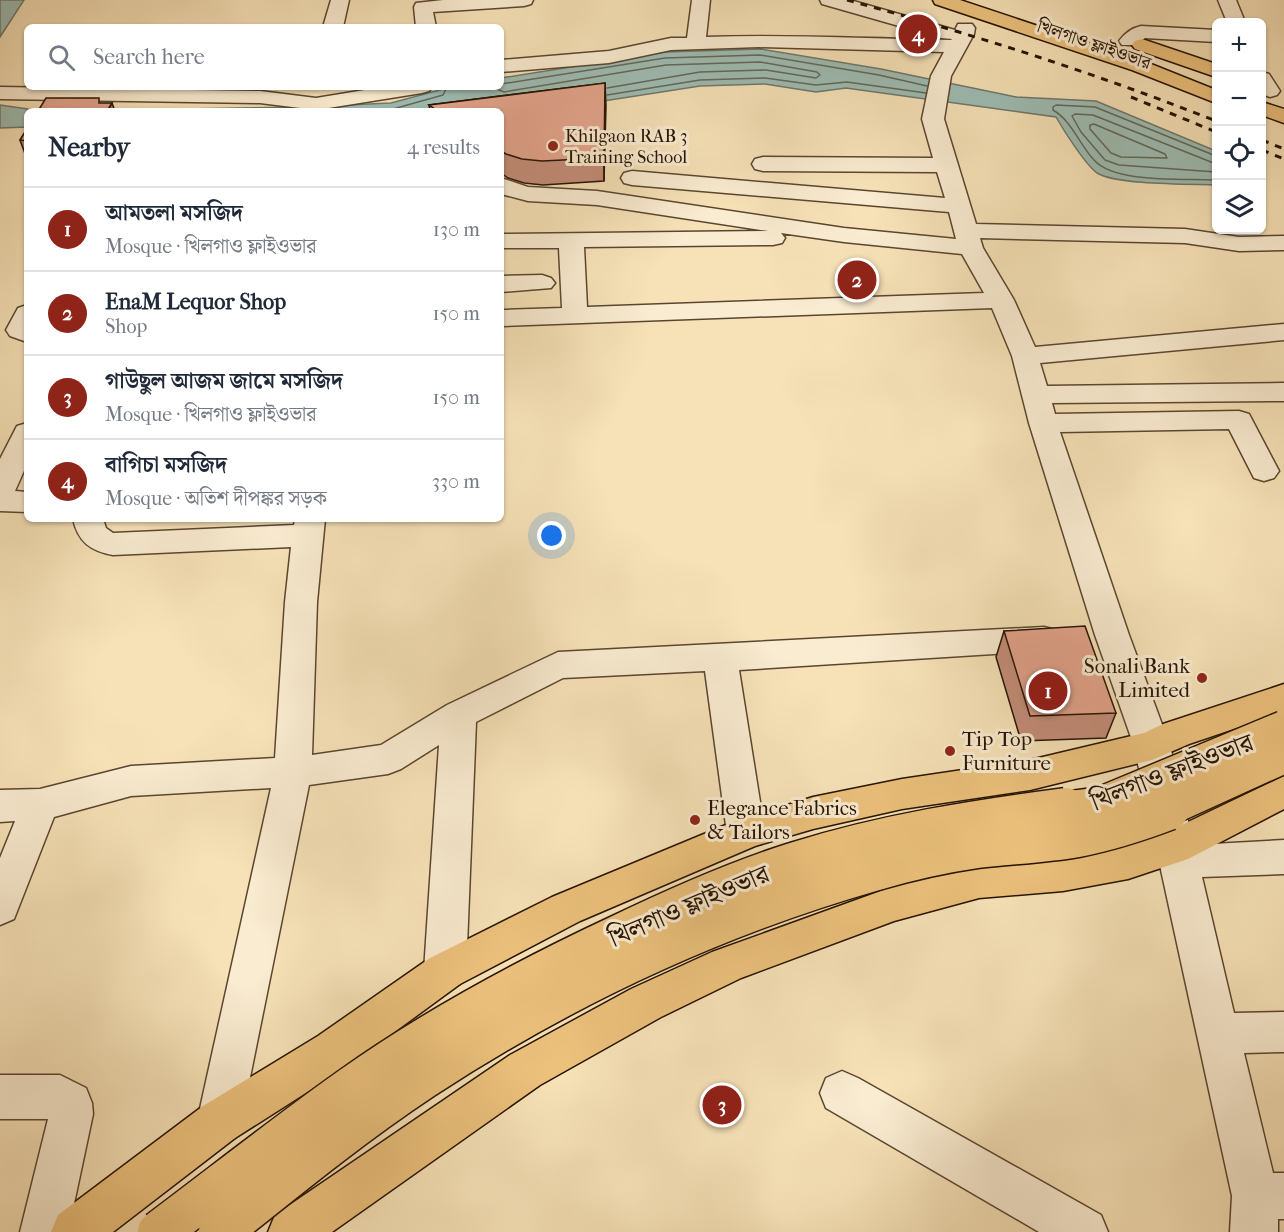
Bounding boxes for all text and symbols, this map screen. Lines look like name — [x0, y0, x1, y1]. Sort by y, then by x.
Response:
pin: 4 — [898, 12, 938, 57]
street label: খিলগাও ফ্লাইওভার — [1034, 14, 1155, 75]
map controls — [1212, 18, 1266, 234]
button: + — [1212, 18, 1266, 72]
search box — [24, 24, 504, 90]
icon: search — [45, 41, 78, 74]
text: Search here — [93, 44, 205, 70]
button: − — [1212, 72, 1266, 126]
place label: Khilgaon RAB 3 Training School — [565, 126, 687, 168]
button: locate — [1212, 126, 1266, 180]
text: Nearby — [48, 132, 130, 163]
text: 4 results — [407, 136, 480, 159]
marker: Khilgaon RAB 3 Training School — [546, 139, 560, 153]
button: layers — [1212, 180, 1266, 234]
text: আমতলা মসজিদ — [105, 200, 243, 226]
text: 1 — [64, 218, 71, 241]
text: 130 m — [433, 218, 480, 241]
text: Mosque · খিলগাও ফ্লাইওভার — [105, 235, 317, 258]
pin: 2 — [838, 258, 876, 302]
text: EnaM Lequor Shop — [105, 289, 286, 315]
text: 2 — [62, 302, 73, 325]
text: 150 m — [432, 302, 480, 325]
text: Shop — [105, 315, 147, 338]
text: গাউছুল আজম জামে মসজিদ — [105, 368, 343, 394]
text: 3 — [63, 386, 72, 409]
text: 150 m — [432, 386, 480, 409]
text: Mosque · খিলগাও ফ্লাইওভার — [105, 403, 317, 426]
text: বাগিচা মসজিদ — [105, 452, 227, 478]
text: 4 — [62, 470, 73, 493]
text: 330 m — [432, 470, 480, 493]
text: Mosque · অতিশ দীপঙ্কর সড়ক — [105, 487, 327, 510]
your location — [537, 521, 566, 550]
place label: Sonali Bank Limited — [1084, 654, 1191, 702]
pin: 1 — [1028, 668, 1068, 714]
marker: Sonali Bank Limited — [1195, 671, 1209, 685]
street label: খিলগাও ফ্লাইওভার — [1085, 726, 1259, 818]
place label: Tip Top Furniture — [962, 727, 1051, 775]
marker: Tip Top Furniture — [943, 744, 957, 758]
place label: Elegance Fabrics & Tailors — [707, 796, 857, 844]
marker: Elegance Fabrics & Tailors — [688, 813, 702, 827]
street label: খিলগাও ফ্লাইওভার — [603, 858, 776, 954]
pin: 3 — [702, 1082, 742, 1128]

